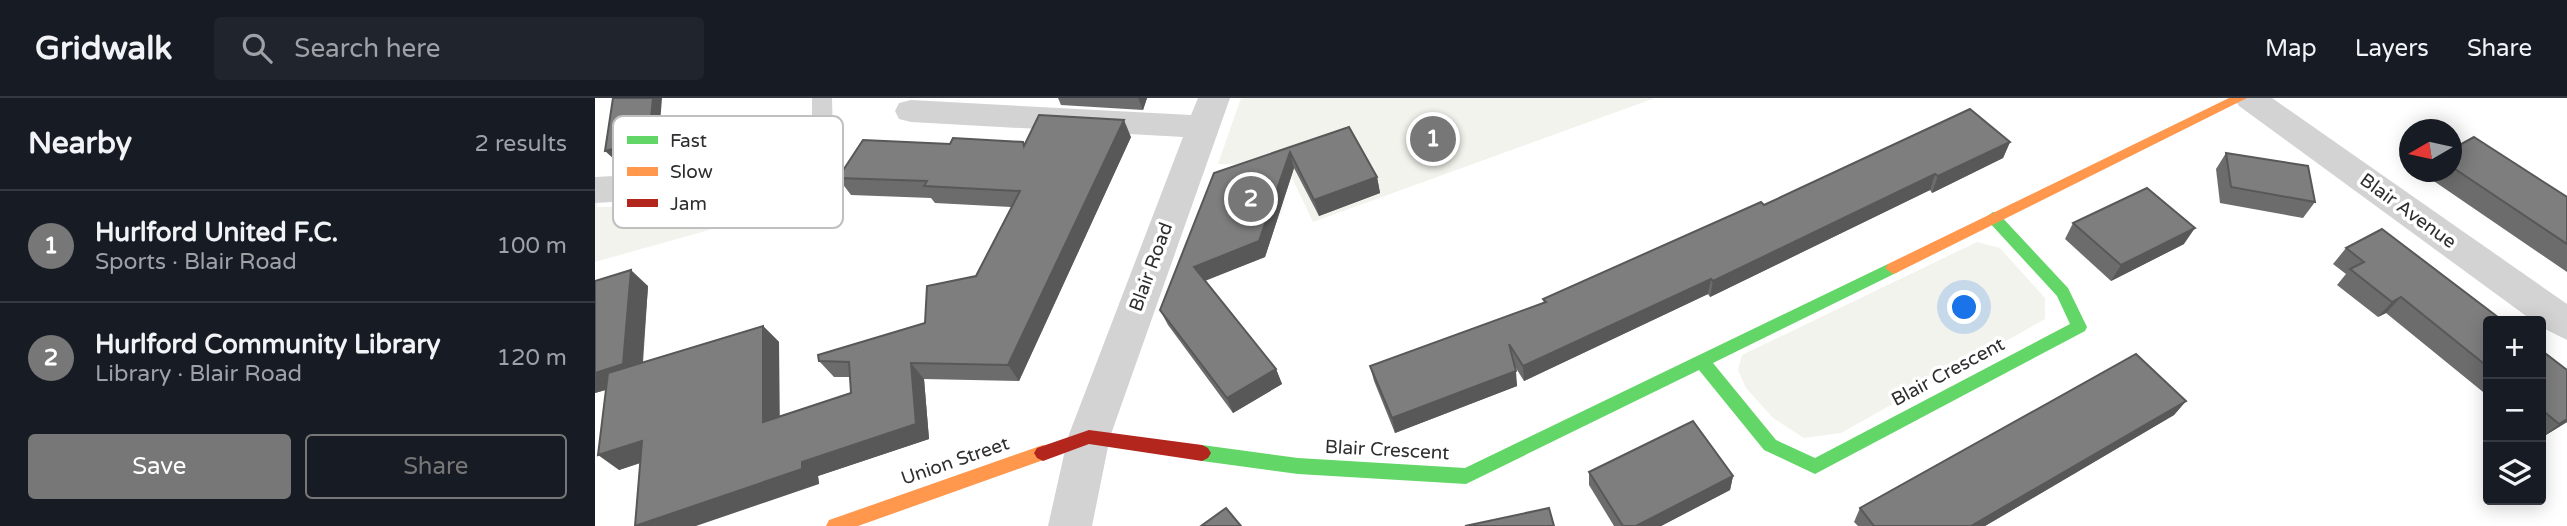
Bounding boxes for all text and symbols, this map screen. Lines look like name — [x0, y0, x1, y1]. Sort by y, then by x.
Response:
search box — [214, 17, 704, 80]
text: Gridwalk — [35, 29, 172, 68]
icon: search — [238, 29, 276, 67]
text: Search here — [294, 33, 441, 64]
text: Map — [2265, 34, 2317, 63]
text: Layers — [2355, 34, 2429, 63]
text: Share — [2467, 34, 2532, 63]
pin: 1 — [1410, 113, 1456, 165]
legend — [613, 116, 843, 228]
north arrow — [2399, 119, 2462, 182]
text: Nearby — [28, 125, 132, 162]
text: 2 results — [474, 130, 567, 158]
text: Fast — [670, 130, 707, 152]
text: Slow — [670, 161, 713, 183]
street label: Blair Avenue — [2356, 169, 2460, 253]
pin: 2 — [1228, 173, 1274, 225]
text: Jam — [670, 193, 707, 215]
text: Hurlford United F.C. — [95, 217, 338, 248]
street label: Blair Road — [1125, 219, 1177, 315]
text: 1 — [44, 232, 58, 260]
text: 100 m — [497, 232, 567, 260]
text: Sports · Blair Road — [95, 248, 297, 276]
your location — [1947, 290, 1981, 324]
map controls — [2483, 316, 2546, 505]
button: + — [2483, 316, 2546, 379]
text: Hurlford Community Library — [95, 329, 440, 360]
street label: Blair Crescent — [1888, 333, 2008, 411]
text: 2 — [44, 344, 58, 372]
text: 120 m — [497, 344, 567, 372]
text: Library · Blair Road — [95, 360, 302, 388]
button: − — [2483, 379, 2546, 442]
street label: Union Street — [898, 432, 1012, 490]
button: Save — [28, 434, 291, 499]
button: Share — [305, 434, 567, 499]
street label: Blair Crescent — [1324, 436, 1450, 464]
button: layers — [2483, 442, 2546, 505]

